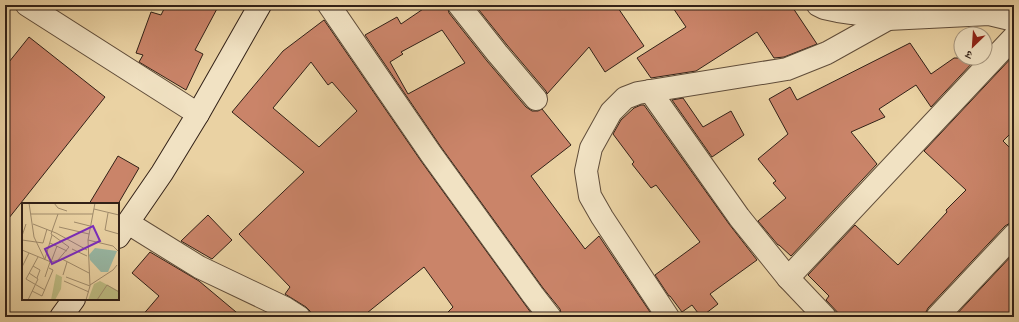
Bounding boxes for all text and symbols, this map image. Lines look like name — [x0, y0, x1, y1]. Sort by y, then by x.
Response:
north arrow — [953, 26, 993, 66]
text: उ — [962, 47, 975, 62]
inset map — [22, 203, 119, 300]

